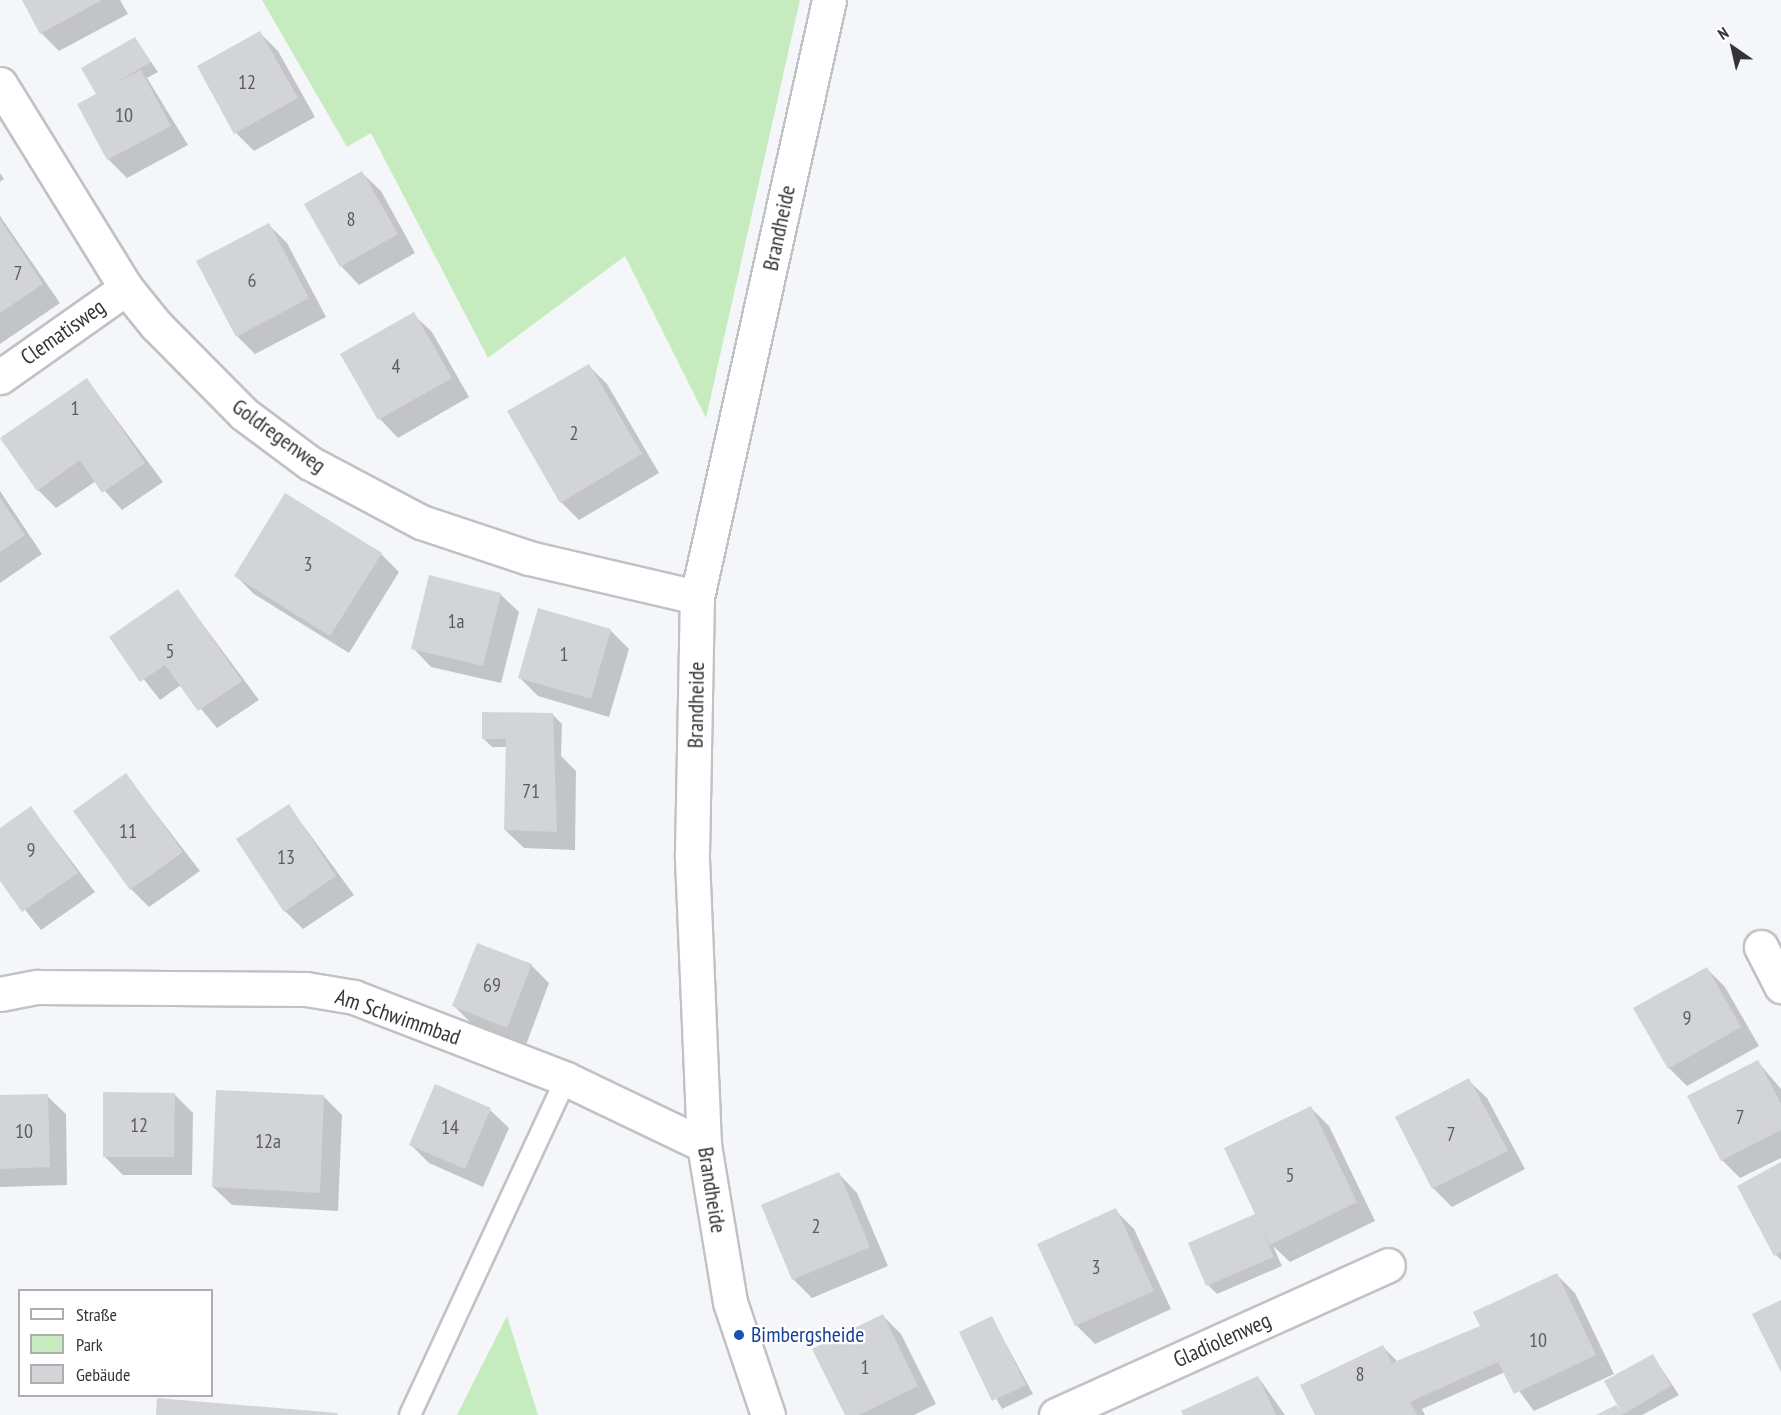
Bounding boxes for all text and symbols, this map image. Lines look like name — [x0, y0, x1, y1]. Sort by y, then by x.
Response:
north arrow — [1703, 18, 1763, 78]
text: N — [1714, 22, 1732, 44]
house number: 12 — [238, 70, 256, 94]
house number: 10 — [115, 103, 133, 127]
street label: Brandheide — [757, 183, 801, 273]
house number: 8 — [347, 207, 355, 231]
house number: 7 — [14, 261, 22, 285]
house number: 6 — [248, 268, 256, 292]
street label: Clematisweg — [16, 293, 110, 371]
house number: 4 — [392, 354, 400, 378]
street label: Goldregenweg — [227, 393, 331, 479]
house number: 1 — [71, 396, 79, 420]
house number: 2 — [570, 421, 578, 445]
house number: 3 — [304, 552, 312, 576]
house number: 1a — [448, 609, 464, 633]
house number: 5 — [166, 639, 174, 663]
house number: 1 — [560, 642, 568, 666]
street label: Brandheide — [682, 662, 710, 748]
house number: 71 — [522, 779, 540, 803]
house number: 11 — [119, 819, 137, 843]
house number: 9 — [27, 838, 35, 862]
house number: 13 — [277, 845, 295, 869]
house number: 69 — [483, 973, 501, 997]
street label: Am Schwimmbad — [332, 983, 464, 1051]
house number: 9 — [1683, 1006, 1691, 1030]
house number: 7 — [1736, 1105, 1744, 1129]
house number: 12 — [130, 1113, 148, 1137]
house number: 14 — [441, 1115, 459, 1139]
house number: 10 — [15, 1119, 33, 1143]
house number: 7 — [1447, 1122, 1455, 1146]
house number: 12a — [255, 1129, 281, 1153]
street label: Brandheide — [692, 1145, 732, 1235]
house number: 5 — [1286, 1163, 1294, 1187]
house number: 2 — [812, 1214, 820, 1238]
house number: 3 — [1092, 1255, 1100, 1279]
legend — [18, 1289, 213, 1397]
text: Straße — [76, 1303, 117, 1326]
street label: Gladiolenweg — [1169, 1307, 1275, 1373]
place label: Bimbergsheide — [751, 1322, 864, 1348]
marker: Bimbergsheide — [732, 1328, 746, 1342]
house number: 10 — [1529, 1328, 1547, 1352]
text: Park — [76, 1333, 103, 1356]
house number: 1 — [861, 1355, 869, 1379]
house number: 8 — [1356, 1362, 1364, 1386]
text: Gebäude — [76, 1363, 130, 1386]

